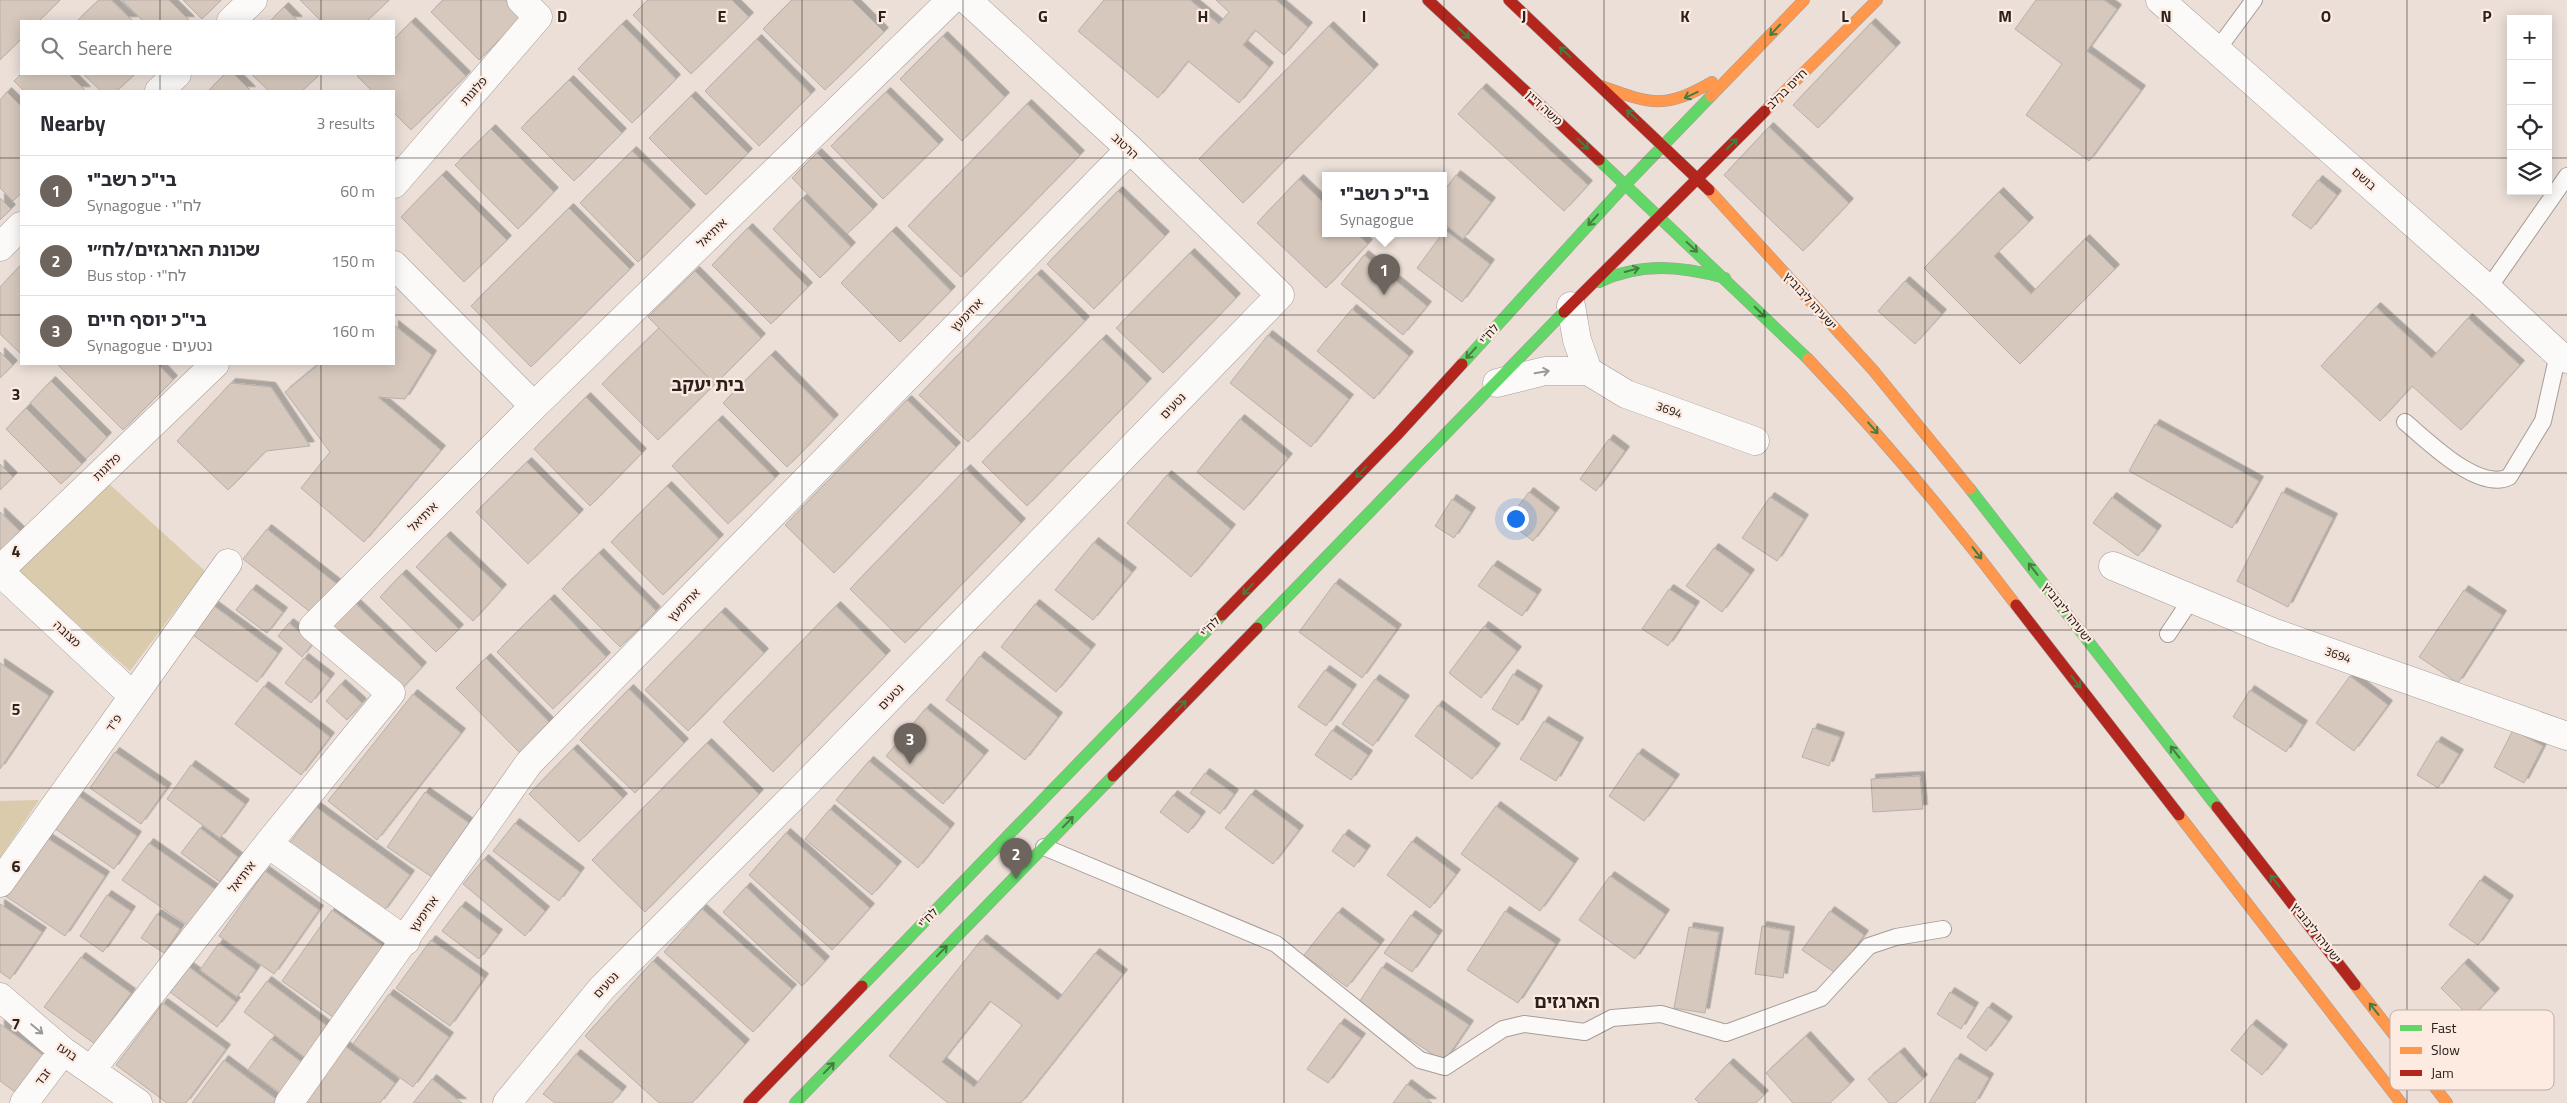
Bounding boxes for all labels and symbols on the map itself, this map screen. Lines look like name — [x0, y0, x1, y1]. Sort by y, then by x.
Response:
text: D — [557, 4, 567, 28]
text: E — [718, 4, 727, 28]
text: F — [878, 4, 887, 28]
text: G — [1038, 4, 1048, 28]
text: H — [1198, 4, 1208, 28]
text: I — [1362, 4, 1366, 28]
text: J — [1522, 4, 1526, 28]
text: K — [1680, 4, 1690, 28]
text: L — [1841, 4, 1849, 28]
text: M — [1998, 4, 2012, 28]
text: N — [2160, 4, 2172, 28]
text: O — [2321, 4, 2331, 28]
text: P — [2482, 4, 2492, 28]
one-way arrow — [1769, 24, 1781, 36]
one-way arrow — [1457, 27, 1470, 39]
one-way arrow — [1559, 46, 1572, 58]
street label: חיים ברלב — [1762, 64, 1811, 113]
street label: פלוגות — [456, 72, 492, 109]
street label: משה דיין — [1522, 86, 1567, 130]
one-way arrow — [1684, 90, 1699, 100]
one-way arrow — [1626, 109, 1638, 121]
street label: הרטוב — [1107, 128, 1143, 163]
one-way arrow — [1576, 138, 1589, 150]
one-way arrow — [1726, 138, 1738, 150]
street label: בושם — [2348, 162, 2381, 195]
street label: איתיאל — [692, 213, 732, 252]
one-way arrow — [1587, 213, 1599, 226]
one-way arrow — [1686, 241, 1699, 253]
pin: 1 — [1368, 254, 1400, 295]
one-way arrow — [1623, 264, 1639, 274]
street label: ישעיהו ליבוביץ — [1779, 267, 1842, 334]
street label: אחימעץ — [946, 293, 988, 336]
one-way arrow — [1754, 306, 1766, 318]
street label: לח"י — [1474, 319, 1503, 348]
one-way arrow — [1466, 346, 1478, 359]
one-way arrow — [1533, 367, 1549, 377]
district label: בית יעקב — [671, 371, 745, 398]
text: 3 — [12, 382, 20, 406]
street label: נטעים — [1155, 388, 1190, 423]
street label: 3694 — [1653, 396, 1685, 423]
one-way arrow — [1868, 422, 1879, 435]
street label: פלוגות — [88, 448, 125, 485]
one-way arrow — [1355, 466, 1367, 478]
street label: איתיאל — [403, 497, 442, 536]
your location — [1503, 506, 1529, 532]
text: 4 — [12, 539, 21, 563]
one-way arrow — [1972, 546, 1982, 560]
one-way arrow — [2027, 563, 2038, 576]
street label: ישעיהו ליבוביץ — [2038, 578, 2097, 647]
one-way arrow — [1242, 582, 1254, 595]
street label: אחימעץ — [663, 583, 705, 626]
street label: לח"י — [1195, 612, 1224, 641]
street label: מצובה — [49, 616, 86, 652]
street label: 3694 — [2322, 641, 2354, 668]
one-way arrow — [2071, 675, 2082, 688]
street label: נטעים — [873, 679, 908, 714]
text: 5 — [12, 697, 21, 721]
one-way arrow — [1175, 700, 1188, 712]
street label: פ"ד — [101, 710, 127, 736]
pin: 3 — [894, 723, 926, 764]
one-way arrow — [2170, 745, 2180, 759]
one-way arrow — [1062, 816, 1074, 829]
pin: 2 — [1000, 838, 1032, 879]
text: 6 — [12, 854, 21, 878]
street label: איתיאל — [223, 856, 260, 897]
one-way arrow — [2269, 875, 2280, 888]
street label: אחימעץ — [404, 891, 443, 936]
street label: ישעיהו ליבוביץ — [2287, 898, 2346, 967]
street label: לח"י — [913, 903, 942, 932]
one-way arrow — [936, 946, 948, 958]
street label: נטעים — [588, 967, 623, 1002]
district label: הארגזים — [1534, 988, 1600, 1015]
one-way arrow — [2369, 1003, 2380, 1016]
legend — [2390, 1010, 2554, 1090]
text: 7 — [12, 1012, 20, 1036]
text: Fast — [2431, 1017, 2456, 1038]
one-way arrow — [30, 1023, 43, 1034]
street label: בועז — [53, 1038, 82, 1066]
text: Slow — [2431, 1039, 2460, 1060]
one-way arrow — [823, 1062, 835, 1074]
text: Jam — [2431, 1062, 2454, 1083]
street label: זבד — [30, 1064, 55, 1089]

